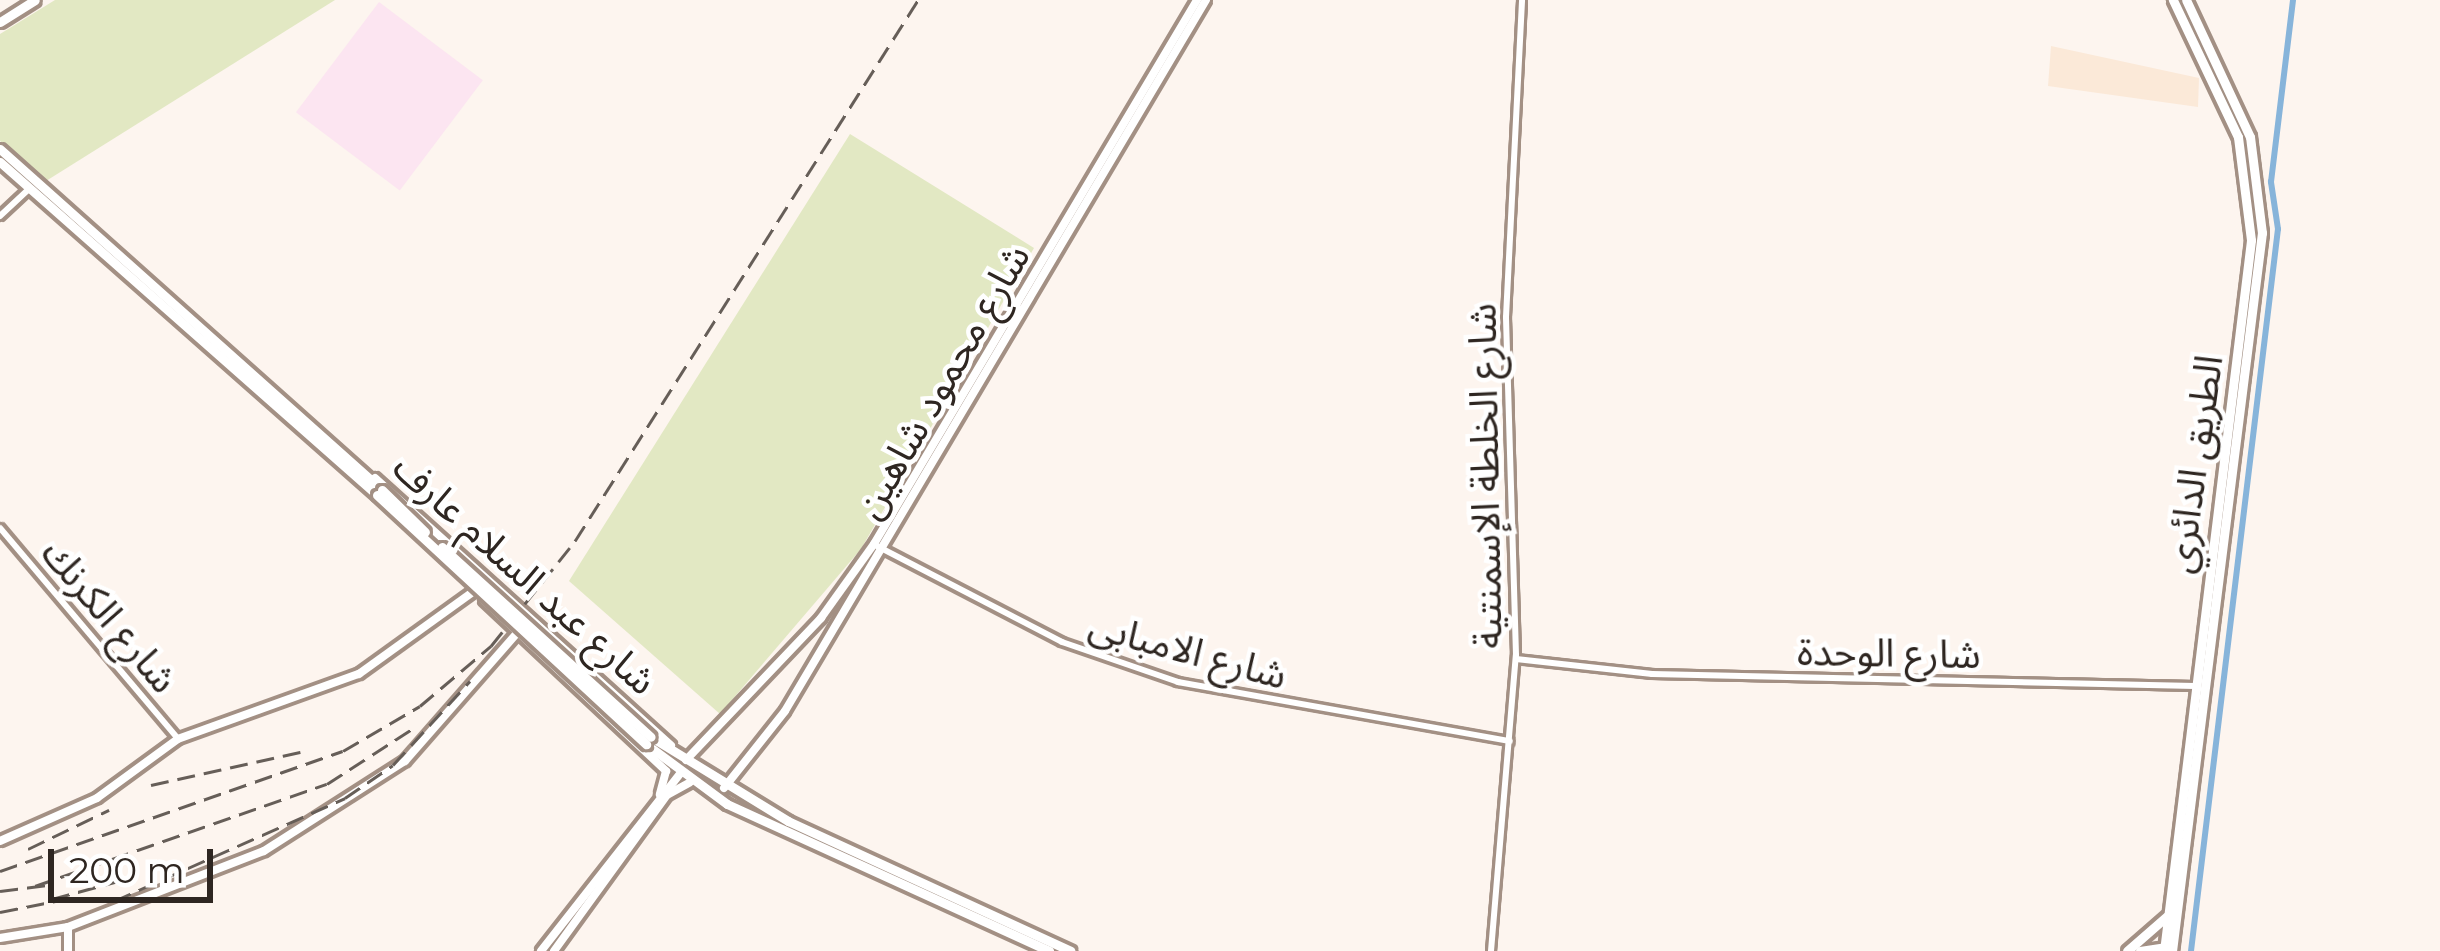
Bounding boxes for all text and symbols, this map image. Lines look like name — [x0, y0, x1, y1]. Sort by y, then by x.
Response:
street label: شارع محمود شاهين — [845, 236, 1039, 526]
street label: شارع الخلطة الإسمنتية — [1459, 303, 1511, 649]
street label: الطريق الدائري — [2156, 352, 2232, 576]
street label: شارع عبد السلام عارف — [384, 444, 666, 704]
street label: شارع الكرنك — [32, 530, 188, 702]
street label: شارع الامبابى — [1084, 601, 1292, 699]
street label: شارع الوحدة — [1797, 628, 1981, 678]
scale bar — [54, 825, 219, 899]
text: 200 m — [69, 848, 185, 892]

